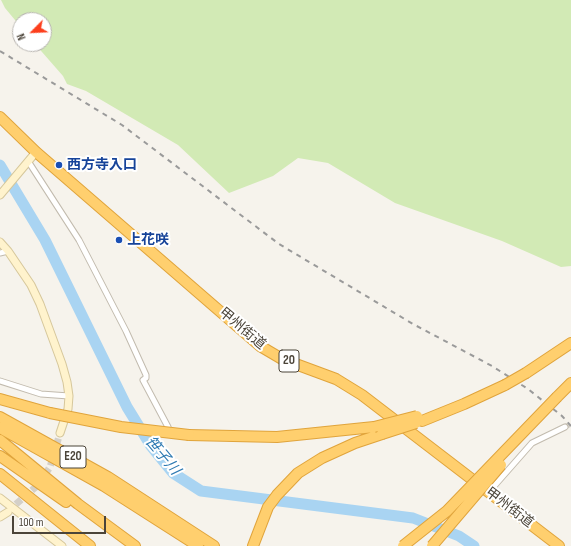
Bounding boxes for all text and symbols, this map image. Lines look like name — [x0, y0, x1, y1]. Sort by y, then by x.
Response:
north arrow — [12, 12, 52, 52]
text: N — [14, 31, 29, 42]
place label: 西方寺入口 — [67, 157, 137, 173]
marker: 西方寺入口 — [54, 160, 64, 170]
place label: 上花咲 — [127, 232, 169, 248]
marker: 上花咲 — [114, 235, 124, 245]
street label: 甲州街道 — [215, 305, 269, 353]
road number: 20 — [279, 350, 299, 372]
water label: 笹子川 — [141, 433, 183, 479]
road number: E20 — [60, 446, 86, 468]
street label: 甲州街道 — [482, 484, 536, 532]
scale bar — [14, 508, 108, 534]
text: 100 m — [19, 515, 44, 530]

